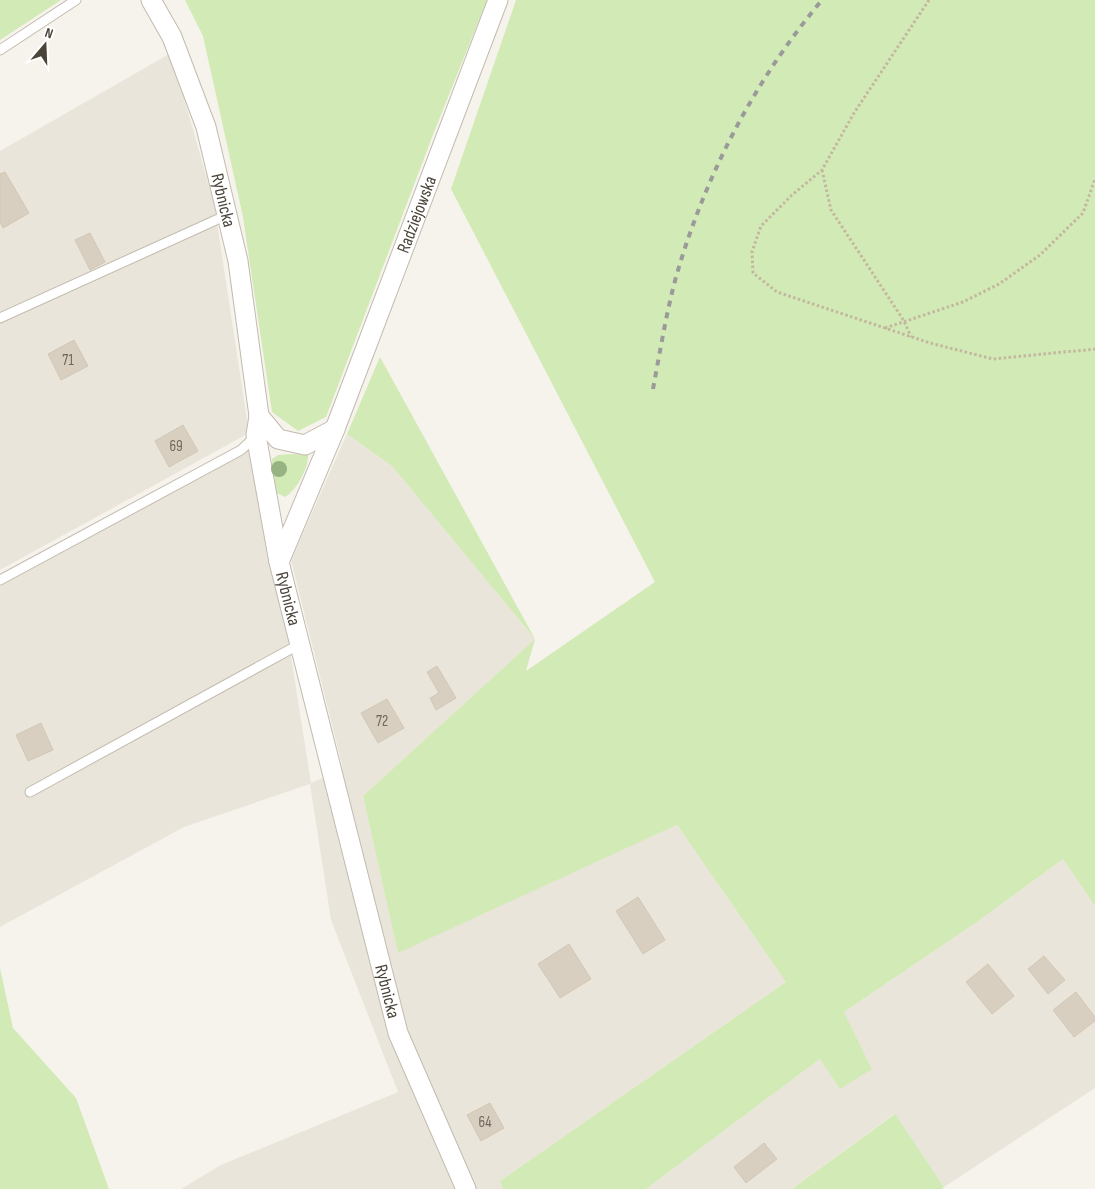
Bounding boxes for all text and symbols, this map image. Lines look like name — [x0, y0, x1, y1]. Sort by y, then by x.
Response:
north arrow — [20, 20, 70, 70]
text: N — [43, 24, 55, 42]
street label: Rybnicka — [206, 171, 240, 229]
street label: Radziejowska — [393, 173, 441, 256]
house number: 71 — [62, 351, 74, 370]
house number: 69 — [169, 437, 183, 456]
street label: Rybnicka — [271, 570, 305, 628]
house number: 72 — [376, 712, 388, 731]
street label: Rybnicka — [370, 962, 404, 1020]
house number: 64 — [478, 1113, 492, 1132]

